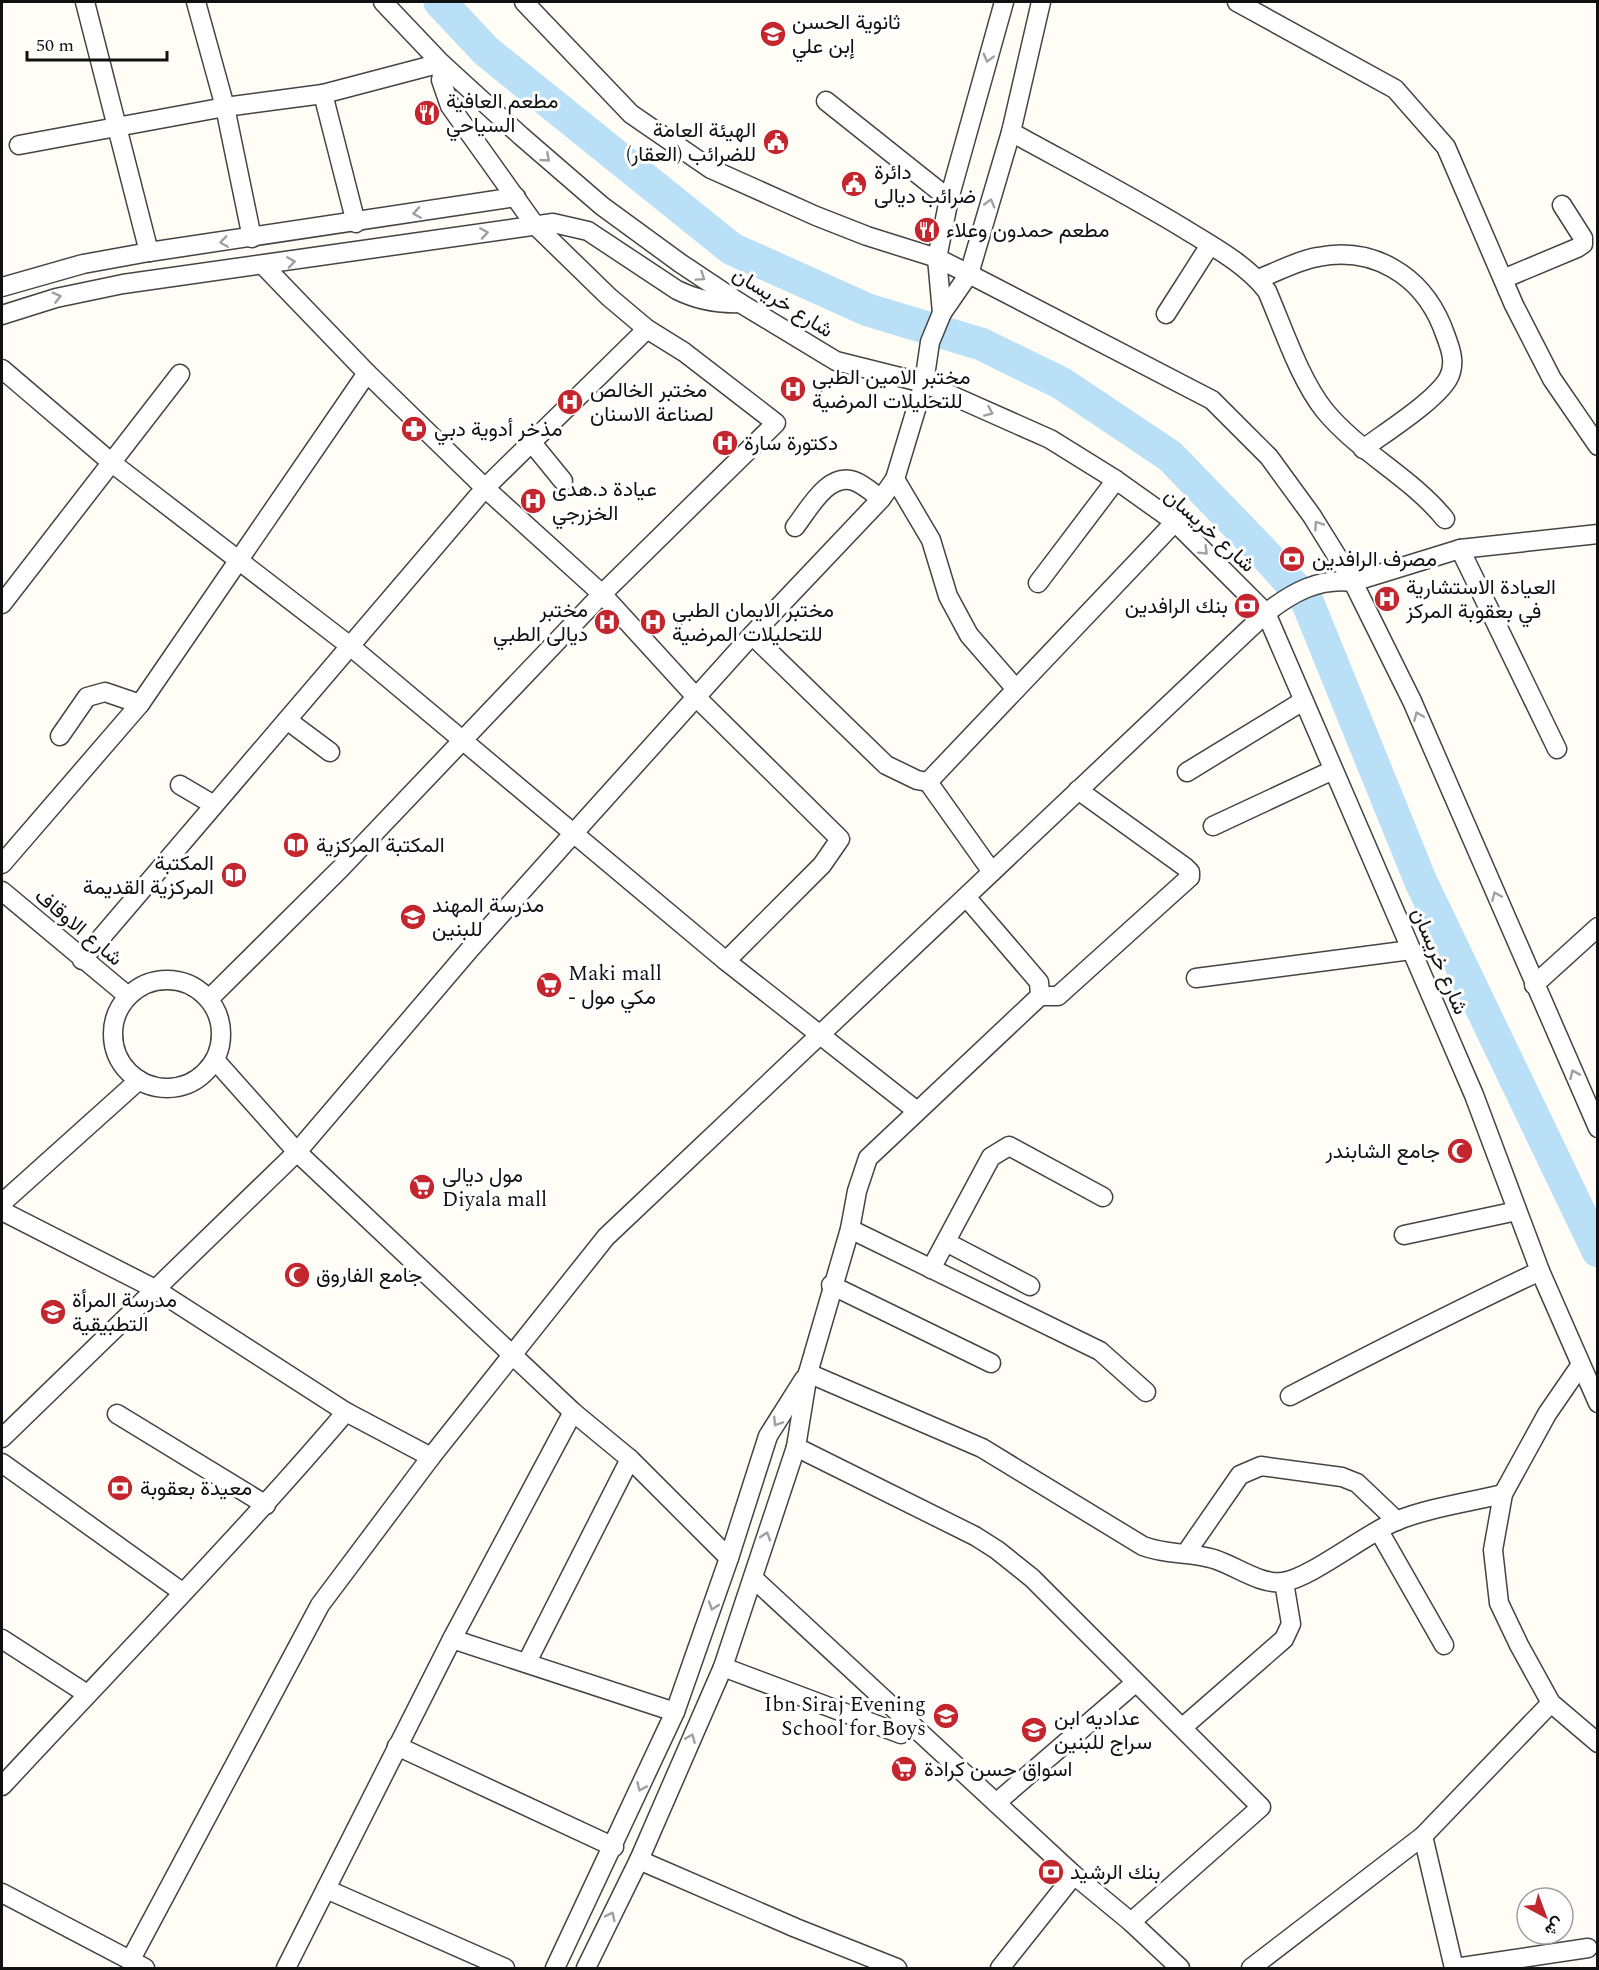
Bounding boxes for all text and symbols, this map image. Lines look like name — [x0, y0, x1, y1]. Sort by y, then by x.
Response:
place label: ثانوية الحسن إبن علي — [792, 7, 901, 63]
school or university icon: ثانوية الحسن إبن علي — [758, 19, 788, 49]
scale bar — [27, 24, 166, 62]
text: 50 m — [36, 32, 74, 59]
one-way arrow — [983, 53, 996, 63]
place label: مطعم العافية السياحي — [446, 86, 559, 142]
restaurant icon: مطعم العافية السياحي — [412, 98, 442, 128]
place label: الهيئة العامة للضرائب (العقار) — [626, 115, 756, 171]
public building icon: الهيئة العامة للضرائب (العقار) — [761, 127, 791, 157]
one-way arrow — [539, 151, 550, 162]
place label: دائرة ضرائب ديالى — [874, 157, 976, 213]
public building icon: دائرة ضرائب ديالى — [839, 169, 869, 199]
one-way arrow — [983, 198, 995, 209]
one-way arrow — [412, 206, 421, 218]
restaurant icon: مطعم حمدون وعلاء — [912, 215, 942, 245]
place label: مطعم حمدون وعلاء — [946, 215, 1109, 247]
one-way arrow — [480, 227, 489, 239]
one-way arrow — [219, 236, 229, 248]
one-way arrow — [287, 256, 296, 268]
street label: شارع خريسان — [726, 259, 839, 347]
one-way arrow — [694, 270, 705, 281]
one-way arrow — [52, 292, 62, 305]
place label: مختبر الامين الطبي للتحليلات المرضية — [812, 362, 970, 418]
hospital icon: مختبر الامين الطبي للتحليلات المرضية — [778, 374, 808, 404]
place label: مختبر الخالص لصناعة الاسنان — [590, 375, 714, 431]
hospital icon: مختبر الخالص لصناعة الاسنان — [555, 387, 585, 417]
one-way arrow — [983, 405, 994, 417]
pharmacy icon: مذخر أدوية دبي — [399, 414, 429, 444]
place label: مذخر أدوية دبي — [434, 414, 563, 446]
hospital icon: دكتورة سارة — [710, 428, 740, 458]
place label: دكتورة سارة — [744, 428, 838, 460]
place label: عيادة د.هدى الخزرجي — [552, 474, 657, 530]
street label: شارع خريسان — [1156, 481, 1262, 581]
hospital icon: عيادة د.هدى الخزرجي — [518, 486, 548, 516]
one-way arrow — [1314, 521, 1325, 532]
one-way arrow — [1197, 544, 1208, 555]
bank icon: مصرف الرافدين — [1277, 544, 1307, 574]
place label: مصرف الرافدين — [1312, 544, 1437, 576]
place label: العيادة الاستشارية في بعقوبة المركز — [1405, 572, 1556, 628]
hospital icon: العيادة الاستشارية في بعقوبة المركز — [1372, 584, 1402, 614]
place label: بنك الرافدين — [1125, 591, 1228, 623]
bank icon: بنك الرافدين — [1232, 591, 1262, 621]
place label: مختبر ديالى الطبي — [493, 595, 588, 651]
place label: مختبر الايمان الطبي للتحليلات المرضية — [672, 595, 834, 651]
hospital icon: مختبر ديالى الطبي — [592, 607, 622, 637]
hospital icon: مختبر الايمان الطبي للتحليلات المرضية — [638, 607, 668, 637]
one-way arrow — [1414, 712, 1426, 723]
library icon: المكتبة المركزية — [281, 830, 311, 860]
place label: المكتبة المركزية — [316, 830, 445, 862]
place label: المكتبة المركزية القديمة — [83, 848, 214, 904]
library icon: المكتبة المركزية القديمة — [219, 860, 249, 890]
street label: شارع الاوقاف — [27, 881, 130, 974]
place label: مدرسة المهند للبنين — [432, 890, 544, 946]
one-way arrow — [1491, 891, 1503, 902]
school or university icon: مدرسة المهند للبنين — [398, 902, 428, 932]
street label: شارع خريسان — [1402, 903, 1476, 1020]
place label: Maki mall - مكي مول — [568, 958, 662, 1014]
supermarket icon: Maki mall - مكي مول — [534, 970, 564, 1000]
one-way arrow — [1569, 1070, 1581, 1081]
place label: جامع الشابندر — [1325, 1136, 1440, 1168]
mosque icon: جامع الشابندر — [1445, 1136, 1475, 1166]
place label: مول ديالى Diyala mall — [442, 1160, 547, 1216]
supermarket icon: مول ديالى Diyala mall — [407, 1172, 437, 1202]
mosque icon: جامع الفاروق — [282, 1260, 312, 1290]
place label: جامع الفاروق — [316, 1260, 422, 1292]
place label: مدرسة المرأة التطبيقية — [72, 1285, 177, 1341]
school or university icon: مدرسة المرأة التطبيقية — [38, 1297, 68, 1327]
one-way arrow — [772, 1416, 784, 1426]
bank icon: معيدة بعقوبة — [105, 1473, 135, 1503]
place label: معيدة بعقوبة — [140, 1473, 252, 1505]
one-way arrow — [759, 1531, 772, 1542]
one-way arrow — [708, 1600, 720, 1611]
place label: Ibn Siraj Evening School for Boys — [764, 1689, 926, 1745]
school or university icon: Ibn Siraj Evening School for Boys — [931, 1701, 961, 1731]
place label: عداديه ابن سراج للبنين — [1054, 1703, 1152, 1759]
school or university icon: عداديه ابن سراج للبنين — [1019, 1715, 1049, 1745]
one-way arrow — [684, 1734, 696, 1745]
supermarket icon: اسواق حسن كرادة — [889, 1754, 919, 1784]
place label: اسواق حسن كرادة — [924, 1754, 1072, 1786]
one-way arrow — [636, 1781, 648, 1792]
bank icon: بنك الرشيد — [1036, 1857, 1066, 1887]
place label: بنك الرشيد — [1070, 1857, 1160, 1889]
north arrow — [1515, 1886, 1575, 1946]
one-way arrow — [604, 1911, 616, 1922]
text: ش — [1539, 1911, 1569, 1942]

